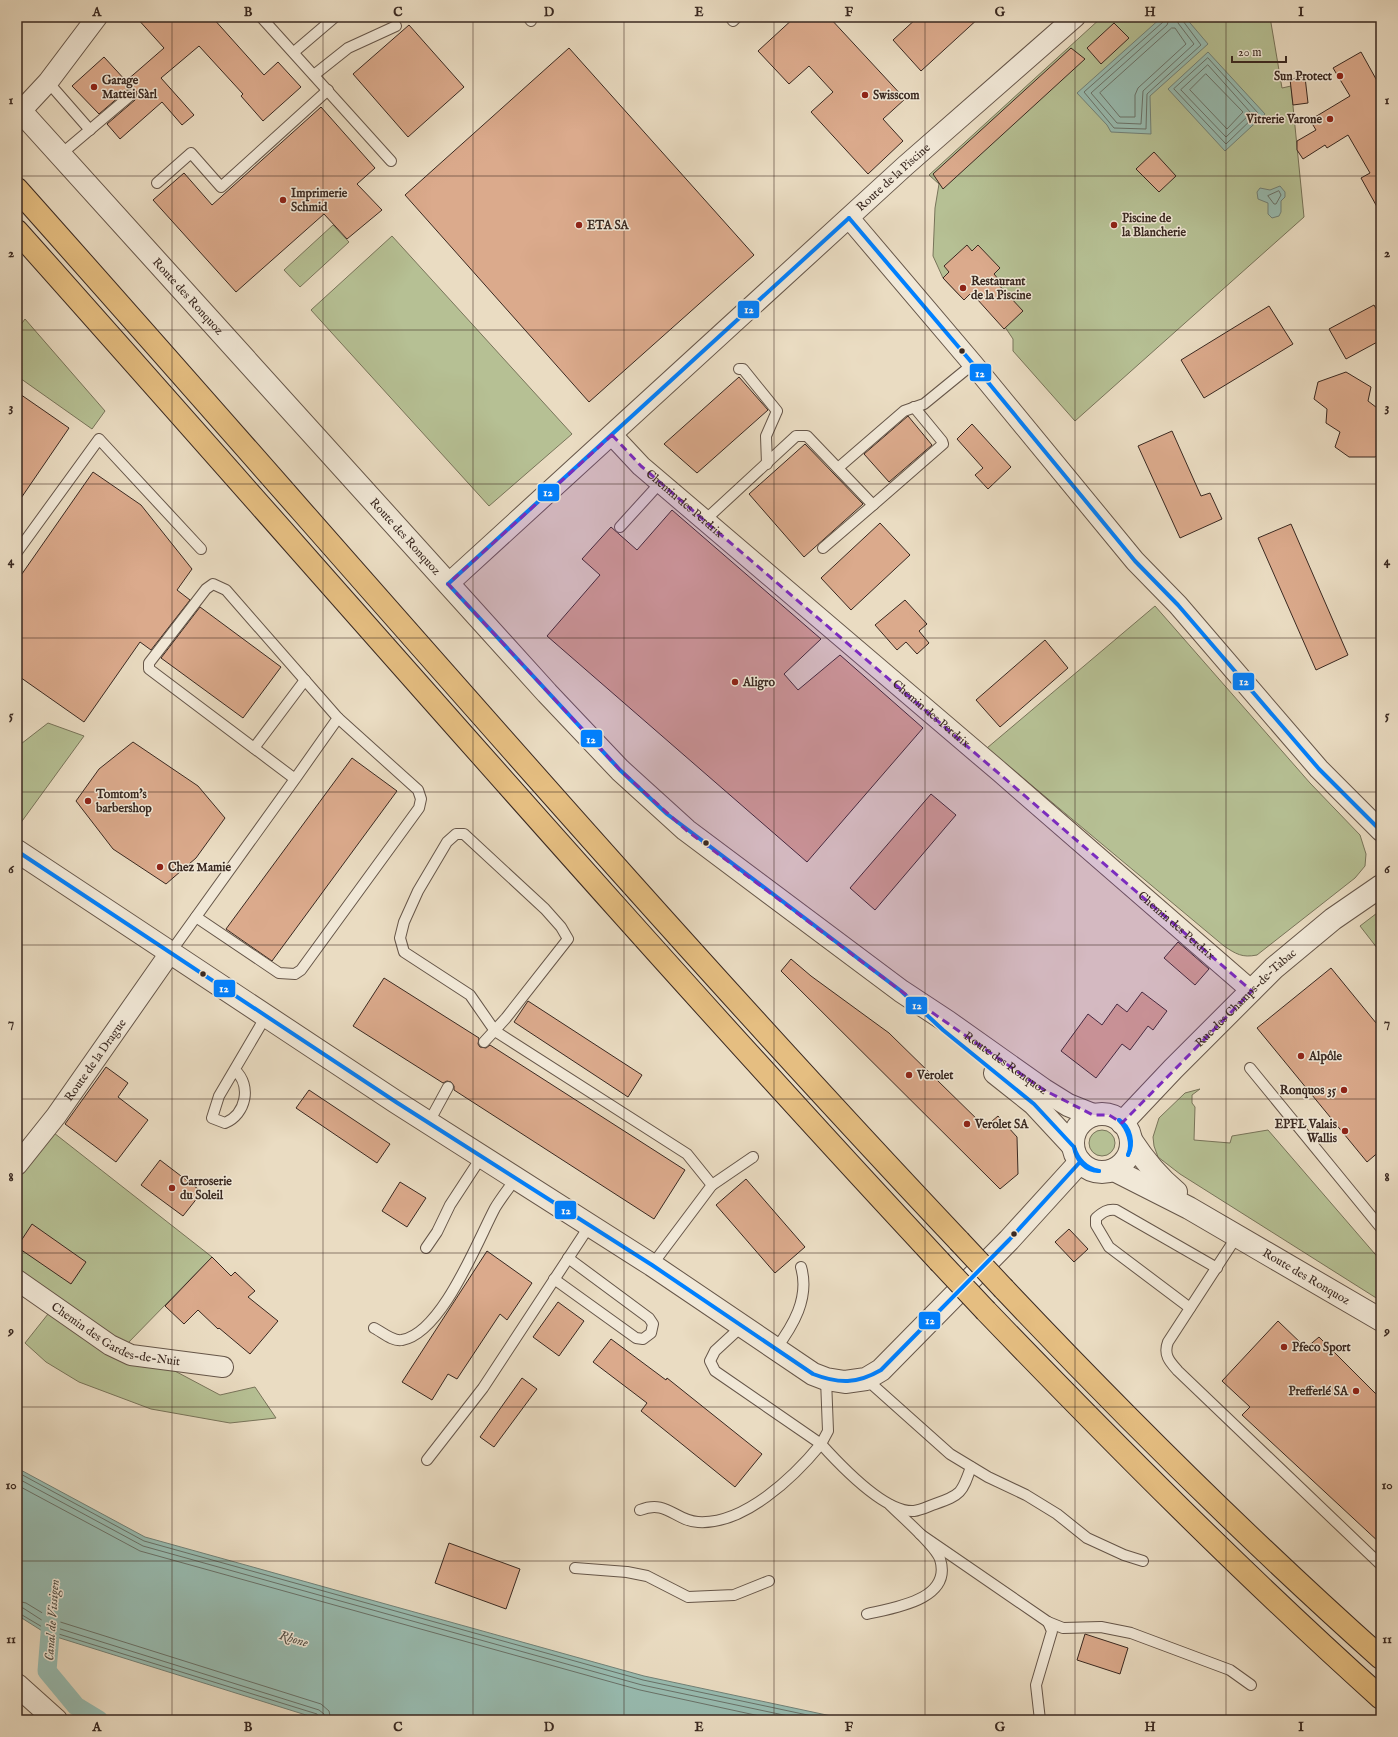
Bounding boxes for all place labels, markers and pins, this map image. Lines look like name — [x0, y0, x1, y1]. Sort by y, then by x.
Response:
place label: Sun Protect — [1274, 69, 1333, 84]
marker: Sun Protect — [1335, 71, 1345, 81]
place label: Garage Mattei Sàrl — [102, 73, 158, 102]
marker: Garage Mattei Sàrl — [89, 82, 99, 92]
place label: Swisscom — [873, 88, 920, 103]
marker: Swisscom — [860, 90, 870, 100]
place label: Vitrerie Varone — [1245, 112, 1322, 127]
marker: Vitrerie Varone — [1325, 114, 1335, 124]
place label: Imprimerie Schmid — [291, 186, 348, 215]
marker: Imprimerie Schmid — [278, 195, 288, 205]
place label: Piscine de la Blancherie — [1121, 211, 1186, 240]
place label: ETA SA — [587, 218, 630, 233]
marker: ETA SA — [574, 220, 584, 230]
marker: Piscine de la Blancherie — [1109, 220, 1119, 230]
place label: Restaurant de la Piscine — [971, 274, 1032, 303]
marker: Restaurant de la Piscine — [958, 283, 968, 293]
unlabelled marker — [957, 346, 967, 356]
place label: Aligro — [742, 675, 776, 691]
marker: Aligro — [730, 677, 740, 687]
place label: Tomtom's barbershop — [95, 787, 152, 817]
marker: Tomtom's barbershop — [83, 796, 93, 806]
unlabelled marker — [701, 838, 711, 848]
place label: Chez Mamie — [168, 860, 232, 875]
marker: Chez Mamie — [155, 862, 165, 872]
unlabelled marker — [198, 969, 208, 979]
place label: Alpôle — [1308, 1049, 1343, 1065]
marker: Alpôle — [1296, 1051, 1306, 1061]
place label: Verolet — [916, 1068, 954, 1083]
marker: Verolet — [904, 1070, 914, 1080]
place label: Ronquos 35 — [1280, 1083, 1337, 1099]
marker: Ronquos 35 — [1339, 1085, 1349, 1095]
place label: Verolet SA — [974, 1117, 1029, 1132]
place label: EPFL Valais Wallis — [1275, 1117, 1338, 1146]
marker: Verolet SA — [962, 1119, 972, 1129]
marker: EPFL Valais Wallis — [1340, 1126, 1350, 1136]
place label: Carroserie du Soleil — [180, 1174, 232, 1203]
marker: Carroserie du Soleil — [167, 1183, 177, 1193]
unlabelled marker — [1009, 1229, 1019, 1239]
place label: Pfeco Sport — [1292, 1340, 1351, 1356]
marker: Pfeco Sport — [1279, 1342, 1289, 1352]
place label: Prefferlé SA — [1288, 1384, 1349, 1399]
marker: Prefferlé SA — [1351, 1386, 1361, 1396]

